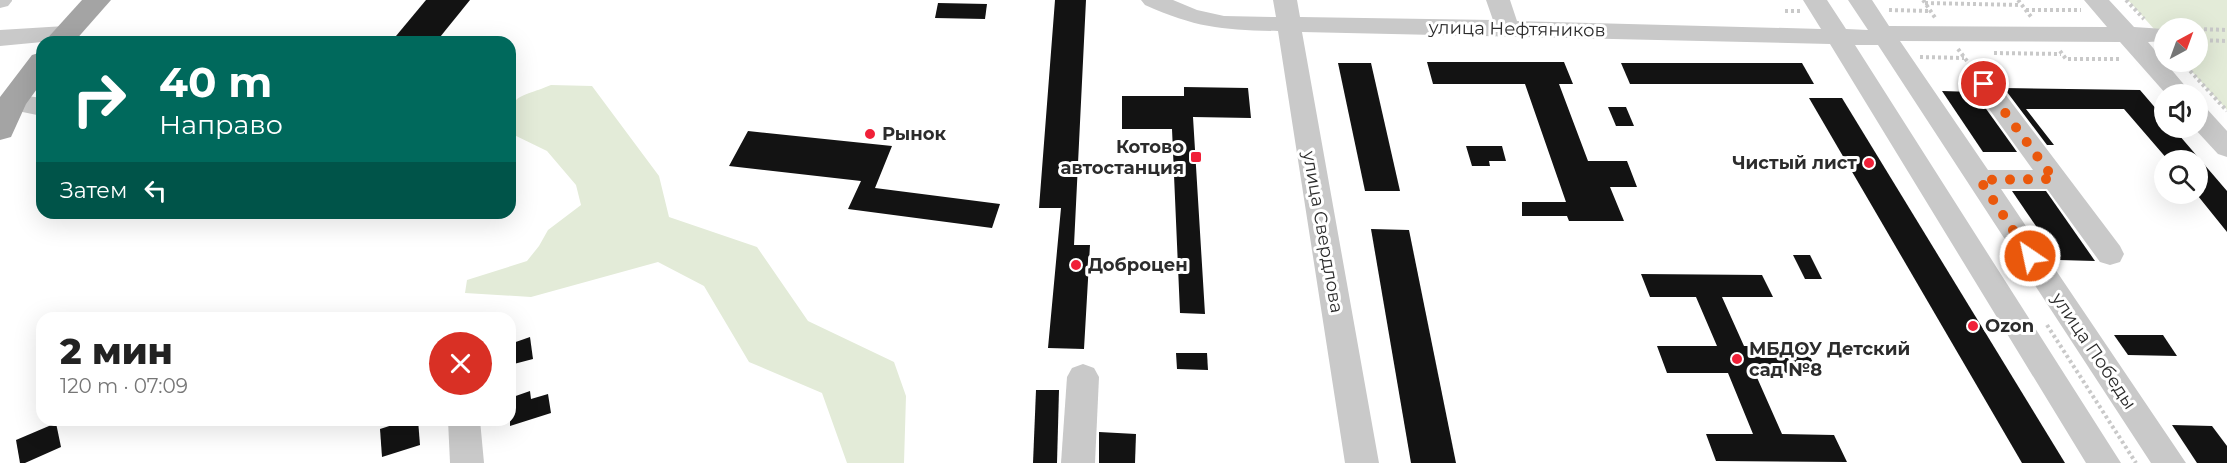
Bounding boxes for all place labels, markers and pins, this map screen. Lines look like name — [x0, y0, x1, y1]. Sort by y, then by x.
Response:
pin — [1958, 58, 2009, 109]
place label: Рынок — [882, 123, 947, 145]
marker: Рынок — [863, 127, 877, 141]
place label: Котово автостанция — [1061, 136, 1184, 179]
marker: Котово автостанция — [1189, 150, 1203, 164]
place label: Чистый лист — [1732, 152, 1857, 174]
marker: Чистый лист — [1862, 156, 1876, 170]
place label: Доброцен — [1088, 254, 1188, 276]
marker: Доброцен — [1069, 258, 1083, 272]
place label: Ozon — [1985, 315, 2034, 337]
marker: Ozon — [1966, 319, 1980, 333]
place label: МБДОУ Детский сад №8 — [1749, 338, 1910, 381]
marker: МБДОУ Детский сад №8 — [1730, 352, 1744, 366]

